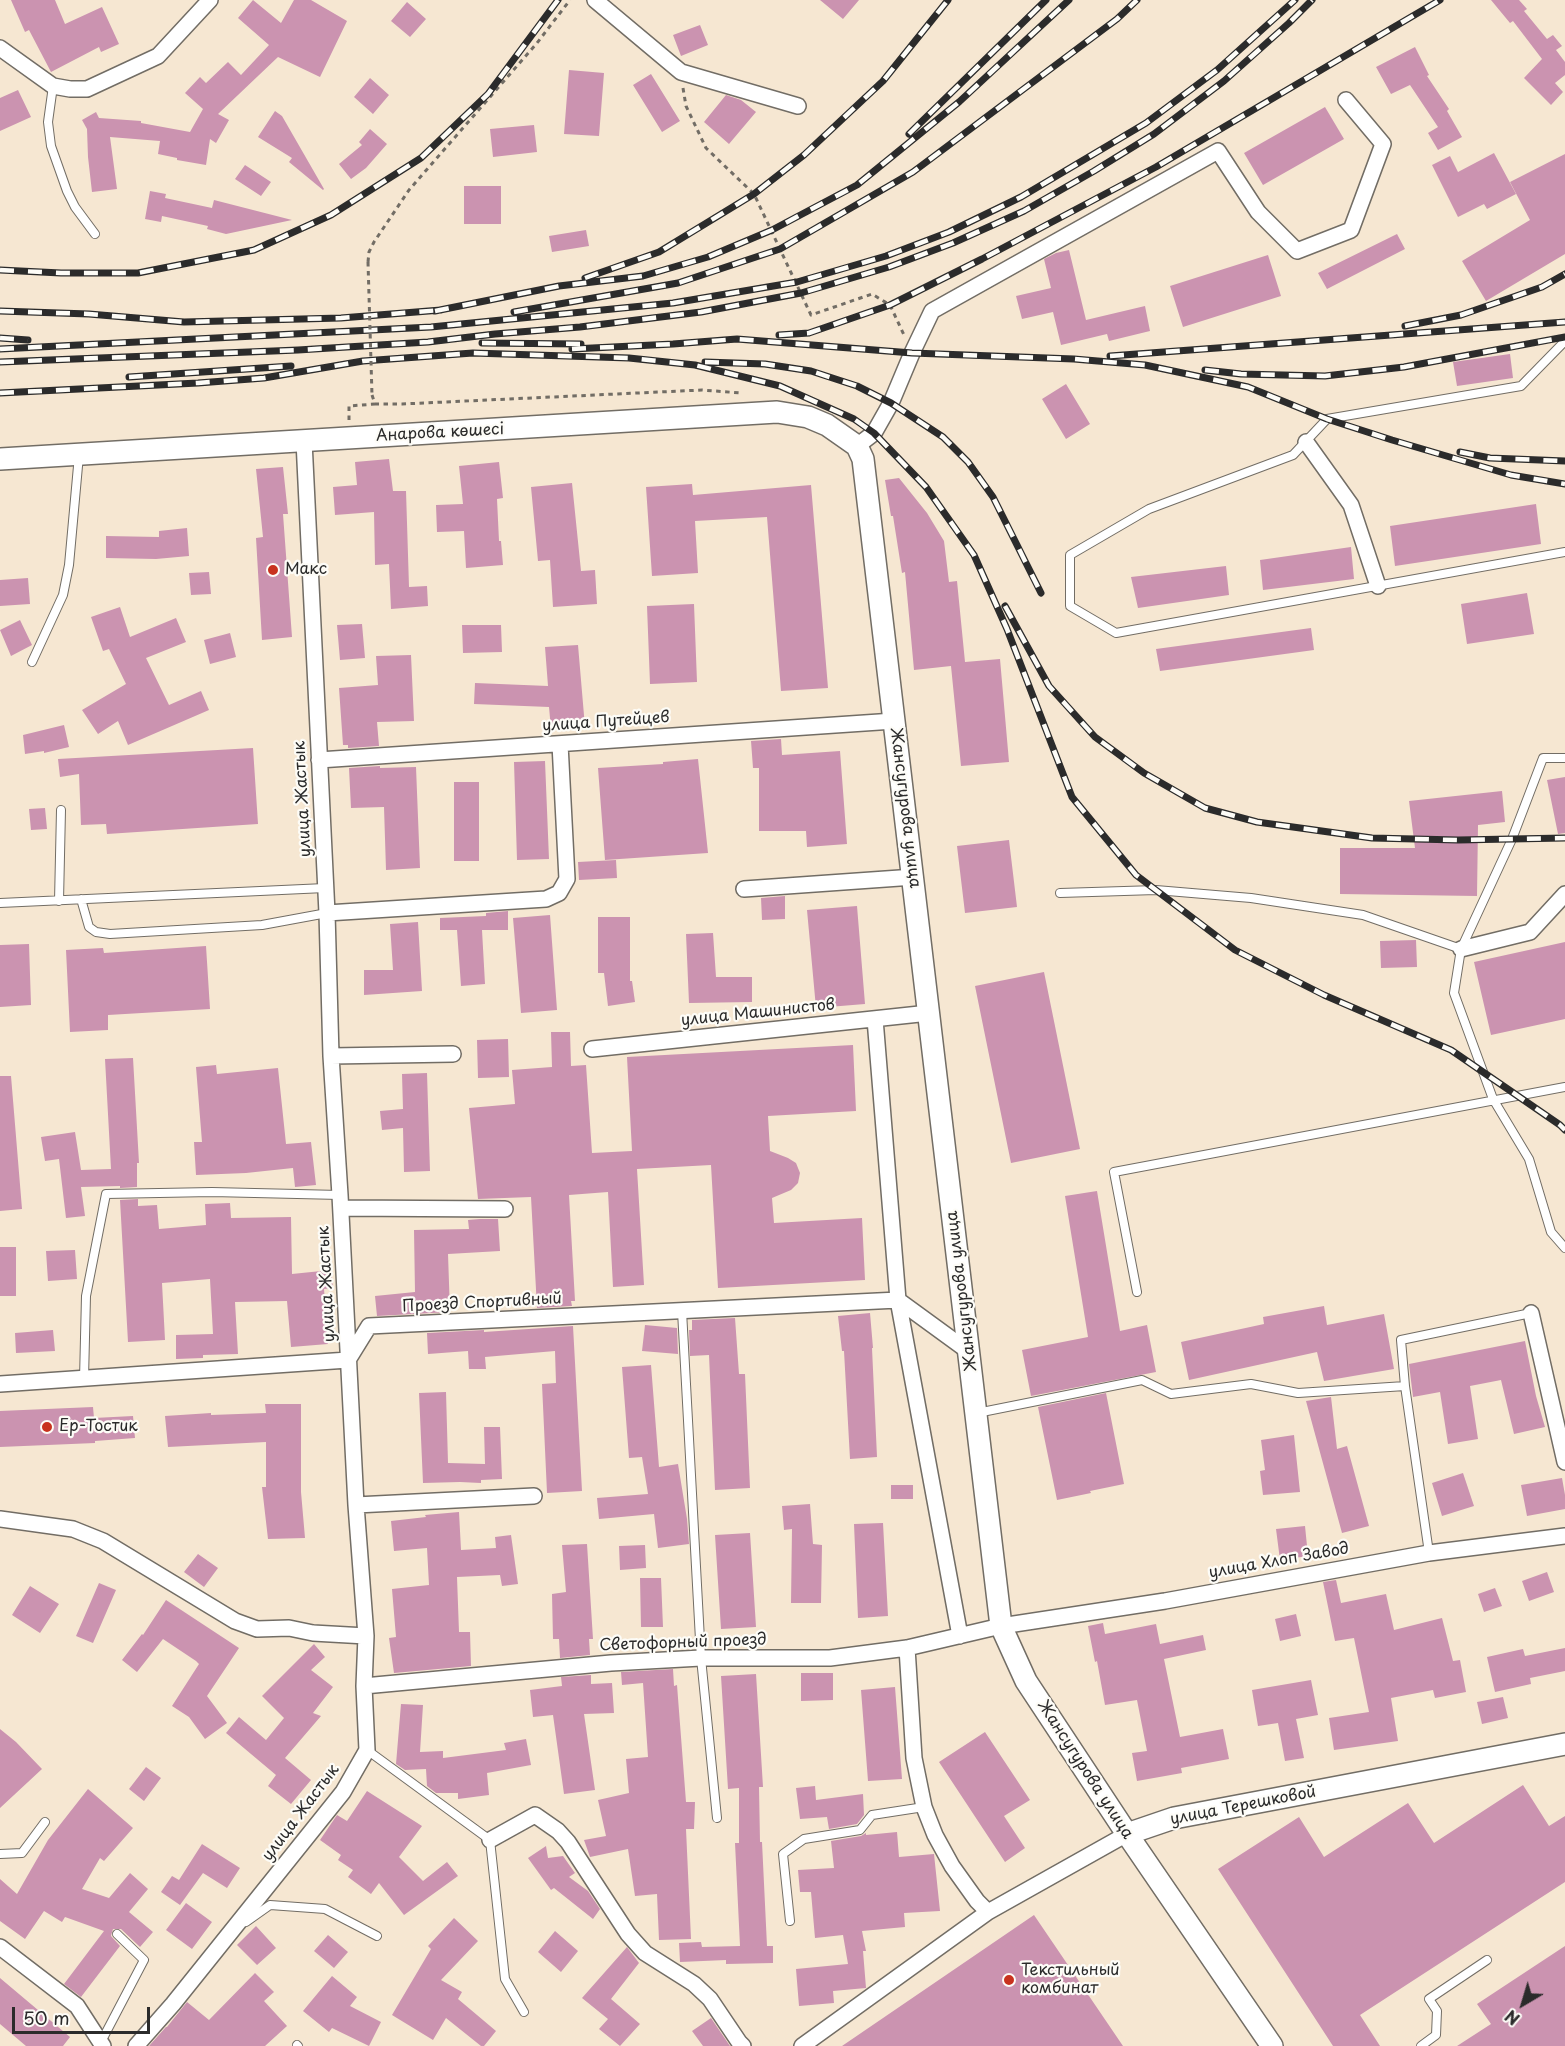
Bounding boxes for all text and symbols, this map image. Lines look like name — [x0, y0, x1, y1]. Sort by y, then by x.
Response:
street label: Анарова көшесі — [375, 420, 505, 446]
place label: Макс — [285, 560, 327, 580]
marker: Макс — [266, 563, 280, 577]
street label: улица Путейцев — [542, 708, 670, 736]
street label: Жансугурова улица — [886, 727, 924, 889]
street label: улица Жастык — [290, 740, 316, 858]
street label: улица Машинистов — [680, 995, 836, 1031]
street label: Жансугурова улица — [943, 1210, 981, 1372]
street label: улица Жастык — [314, 1225, 340, 1343]
street label: Проезд Спортивный — [402, 1289, 562, 1317]
place label: Ер-Тостик — [59, 1417, 138, 1437]
marker: Ер-Тостик — [40, 1420, 54, 1434]
street label: улица Хлоп Завод — [1207, 1539, 1351, 1583]
street label: Светофорный проезд — [599, 1630, 767, 1656]
street label: Жансугурова улица — [1033, 1697, 1137, 1843]
street label: улица Жастык — [258, 1761, 344, 1865]
street label: улица Терешковой — [1168, 1782, 1318, 1830]
place label: Текстильный комбинат — [1021, 1961, 1120, 1999]
marker: Текстильный комбинат — [1002, 1973, 1016, 1987]
north arrow — [1493, 1974, 1553, 2034]
scale bar — [15, 1995, 153, 2033]
text: 50 m — [23, 2004, 70, 2031]
text: N — [1500, 2005, 1524, 2032]

